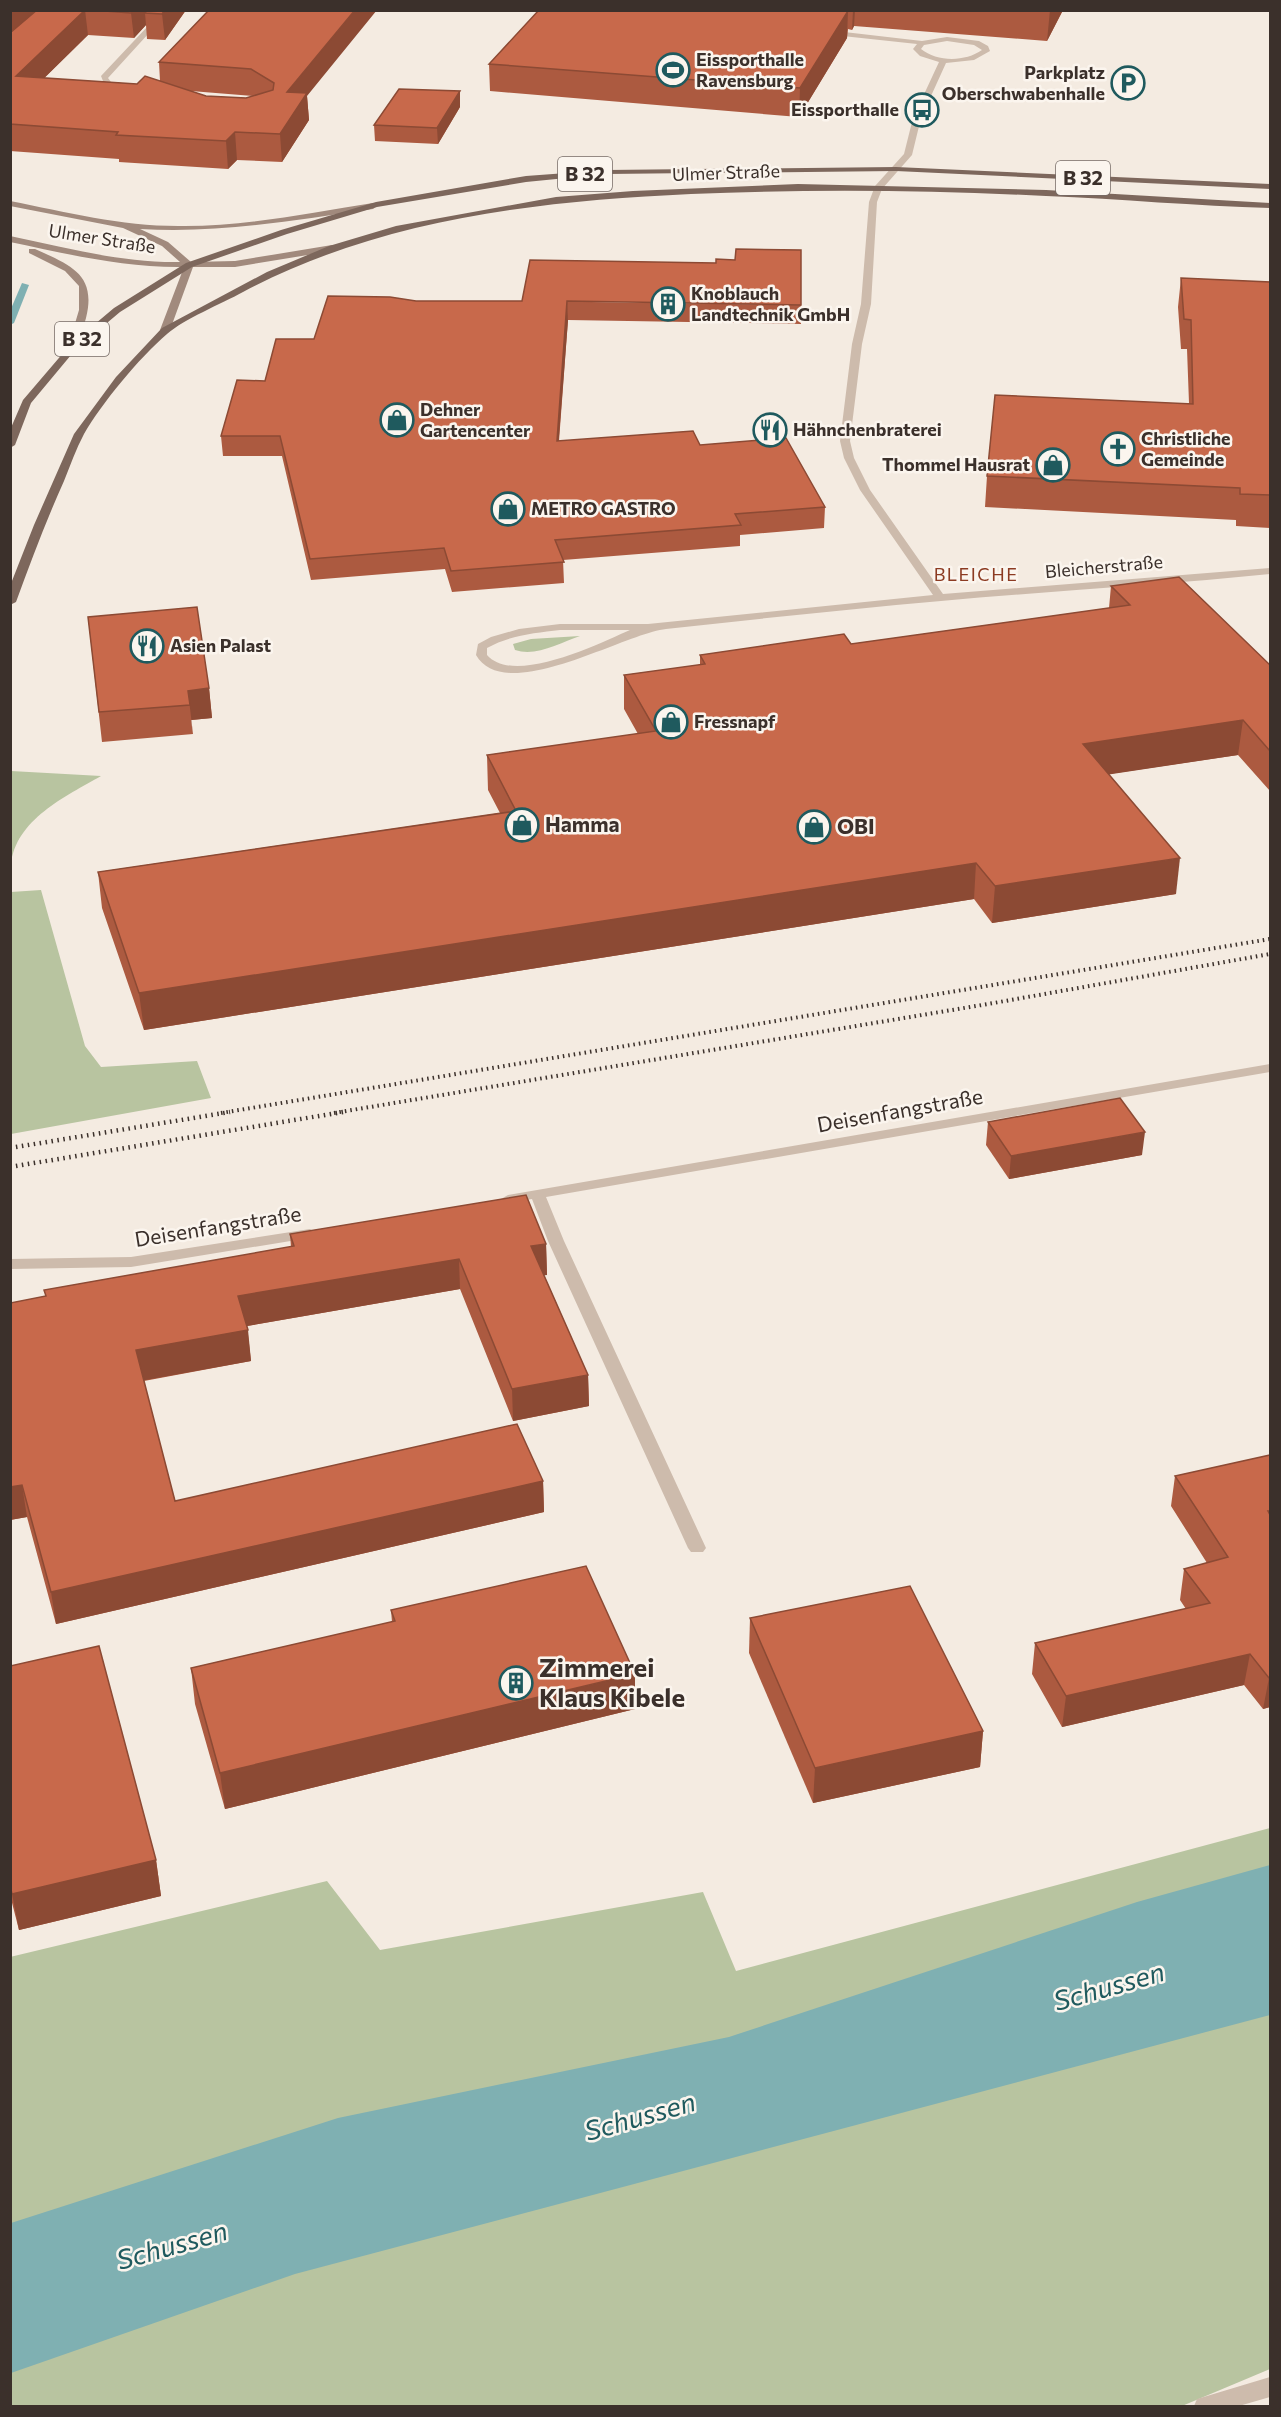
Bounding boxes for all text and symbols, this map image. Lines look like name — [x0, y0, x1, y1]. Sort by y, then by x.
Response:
place label: Eissporthalle Ravensburg — [696, 48, 804, 91]
sports icon: Eissporthalle Ravensburg — [655, 52, 691, 88]
place label: Parkplatz Oberschwabenhalle — [942, 61, 1105, 104]
parking icon: Parkplatz Oberschwabenhalle — [1110, 65, 1146, 101]
bus stop icon: Eissporthalle — [904, 92, 940, 128]
place label: Eissporthalle — [791, 98, 899, 120]
road number: B 32 — [558, 157, 612, 191]
street label: Ulmer Straße — [672, 159, 780, 185]
road number: B 32 — [1056, 161, 1110, 195]
street label: Ulmer Straße — [47, 219, 157, 257]
place label: Knoblauch Landtechnik GmbH — [691, 282, 850, 325]
building icon: Knoblauch Landtechnik GmbH — [650, 286, 686, 322]
road number: B 32 — [55, 322, 109, 356]
place label: Dehner Gartencenter — [420, 398, 531, 441]
shop icon: Dehner Gartencenter — [379, 402, 415, 438]
restaurant icon: Hähnchenbraterei — [752, 412, 788, 448]
place label: Hähnchenbraterei — [793, 418, 942, 440]
place label: Christliche Gemeinde — [1141, 427, 1231, 470]
church icon: Christliche Gemeinde — [1100, 431, 1136, 467]
shop icon: Thommel Hausrat — [1035, 447, 1071, 483]
place label: Thommel Hausrat — [882, 453, 1030, 475]
shop icon: METRO GASTRO — [490, 491, 526, 527]
place label: METRO GASTRO — [531, 497, 676, 519]
street label: Bleicherstraße — [1044, 550, 1164, 582]
district label: BLEICHE — [934, 563, 1018, 585]
restaurant icon: Asien Palast — [129, 628, 165, 664]
place label: Asien Palast — [170, 634, 271, 656]
shop icon: Fressnapf — [653, 704, 689, 740]
place label: Fressnapf — [694, 710, 776, 732]
shop icon: Hamma — [504, 807, 540, 843]
shop icon: OBI — [796, 809, 832, 845]
place label: Hamma — [545, 811, 620, 836]
place label: OBI — [837, 813, 875, 838]
street label: Deisenfangstraße — [815, 1083, 985, 1136]
street label: Deisenfangstraße — [133, 1200, 303, 1251]
place label: Zimmerei Klaus Kibele — [539, 1651, 685, 1712]
building icon: Zimmerei Klaus Kibele — [498, 1665, 534, 1701]
water label: Schussen — [1049, 1954, 1168, 2017]
water label: Schussen — [580, 2084, 699, 2147]
water label: Schussen — [112, 2213, 231, 2276]

